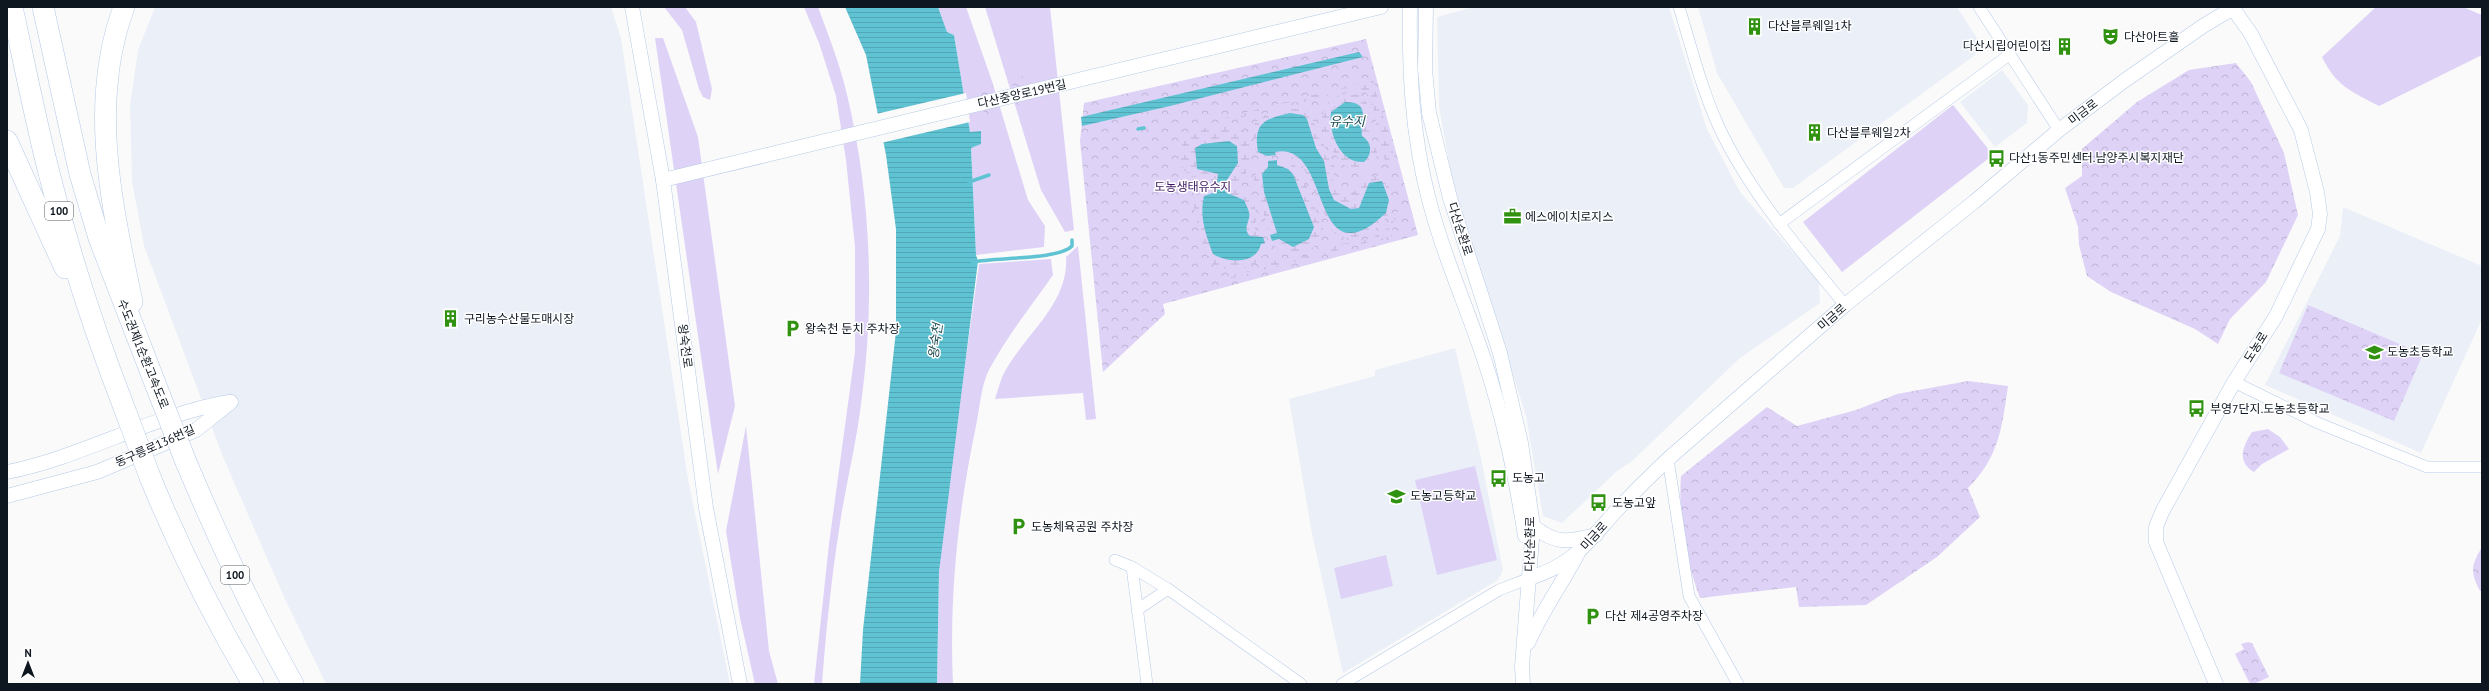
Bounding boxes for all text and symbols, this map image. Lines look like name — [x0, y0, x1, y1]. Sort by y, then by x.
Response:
building icon: 다산블루웨일1차 — [1745, 16, 1765, 36]
place label: 다산블루웨일1차 — [1768, 18, 1852, 33]
theatre icon: 다산아트홀 — [2101, 27, 2121, 47]
place label: 다산아트홀 — [2124, 29, 2179, 44]
building icon: 다산시립어린이집 — [2054, 36, 2074, 56]
place label: 다산시립어린이집 — [1963, 38, 2051, 53]
street label: 다산중앙로19번길 — [976, 76, 1068, 111]
street label: 미금로 — [2065, 96, 2100, 128]
water label: 유수지 — [1329, 113, 1366, 130]
building icon: 다산블루웨일2차 — [1804, 123, 1824, 143]
place label: 다산블루웨일2차 — [1827, 125, 1911, 140]
bus stop icon: 다산1동주민센터.남양주시복지재단 — [1986, 148, 2006, 168]
place label: 다산1동주민센터.남양주시복지재단 — [2009, 150, 2184, 165]
park label: 도농생태유수지 — [1154, 179, 1232, 194]
street label: 다산순환로 — [1445, 200, 1476, 257]
road number: 100 — [45, 202, 73, 220]
office icon: 에스에이치로지스 — [1502, 207, 1522, 227]
place label: 에스에이치로지스 — [1525, 209, 1613, 224]
street label: 수도권제1순환고속도로 — [115, 297, 172, 411]
street label: 미금로 — [1814, 300, 1849, 333]
building icon: 구리농수산물도매시장 — [441, 309, 461, 329]
place label: 구리농수산물도매시장 — [464, 311, 574, 326]
parking icon: 왕숙천 둔치 주차장 — [782, 319, 802, 339]
place label: 왕숙천 둔치 주차장 — [805, 321, 900, 336]
water label: 왕숙천 — [925, 321, 947, 360]
street label: 왕숙천로 — [675, 323, 696, 369]
street label: 도농로 — [2240, 329, 2271, 365]
school or university icon: 도농초등학교 — [2364, 342, 2384, 362]
place label: 도농초등학교 — [2387, 344, 2453, 359]
bus stop icon: 부영7단지.도농초등학교 — [2187, 399, 2207, 419]
place label: 부영7단지.도농초등학교 — [2210, 401, 2330, 416]
street label: 동구릉로136번길 — [113, 421, 197, 470]
bus stop icon: 도농고 — [1489, 468, 1509, 488]
place label: 도농고 — [1512, 470, 1545, 485]
school or university icon: 도농고등학교 — [1387, 486, 1407, 506]
place label: 도농고등학교 — [1410, 488, 1476, 503]
bus stop icon: 도농고앞 — [1589, 493, 1609, 513]
place label: 도농고앞 — [1612, 495, 1656, 510]
street label: 다산순환로 — [1522, 516, 1537, 572]
parking icon: 도농체육공원 주차장 — [1008, 517, 1028, 537]
street label: 미금로 — [1577, 518, 1610, 553]
place label: 도농체육공원 주차장 — [1031, 519, 1134, 534]
road number: 100 — [221, 566, 249, 584]
parking icon: 다산 제4공영주차장 — [1582, 606, 1602, 626]
place label: 다산 제4공영주차장 — [1605, 608, 1703, 623]
north arrow — [8, 643, 48, 683]
text: N — [24, 646, 32, 660]

